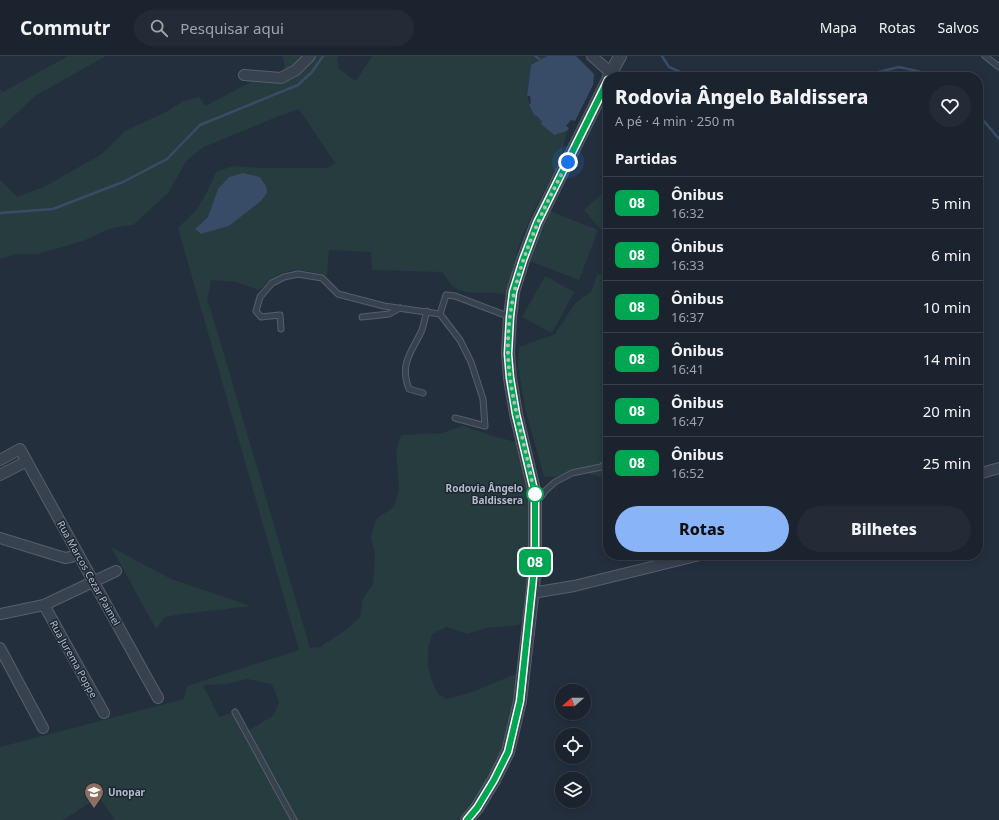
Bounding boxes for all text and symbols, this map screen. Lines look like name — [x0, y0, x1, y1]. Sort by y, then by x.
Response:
search box — [134, 10, 414, 46]
text: Commutr — [20, 15, 110, 41]
icon: search — [148, 17, 170, 39]
text: Pesquisar aqui — [180, 18, 284, 38]
text: Mapa — [820, 18, 857, 37]
text: Rotas — [879, 18, 916, 37]
text: Salvos — [938, 18, 979, 37]
text: Rodovia Ângelo Baldissera — [615, 84, 868, 110]
button: heart — [929, 85, 971, 127]
text: A pé · 4 min · 250 m — [615, 112, 735, 130]
text: Partidas — [615, 148, 677, 168]
your location — [558, 152, 578, 172]
text: Ônibus — [671, 184, 724, 204]
text: 08 — [629, 193, 645, 212]
text: 5 min — [931, 193, 971, 213]
text: 16:32 — [671, 204, 704, 222]
text: Ônibus — [671, 236, 724, 256]
text: 08 — [629, 245, 645, 264]
text: 6 min — [931, 245, 971, 265]
text: 16:33 — [671, 256, 704, 274]
text: Ônibus — [671, 288, 724, 308]
text: 08 — [629, 297, 645, 316]
text: 10 min — [923, 297, 971, 317]
text: 16:37 — [671, 308, 704, 326]
text: Ônibus — [671, 340, 724, 360]
text: 08 — [629, 349, 645, 368]
text: 14 min — [923, 349, 971, 369]
text: 16:41 — [671, 360, 704, 378]
text: Ônibus — [671, 392, 724, 412]
text: 08 — [629, 401, 645, 420]
text: 20 min — [923, 401, 971, 421]
text: 16:47 — [671, 412, 704, 430]
text: Ônibus — [671, 444, 724, 464]
text: 08 — [629, 453, 645, 472]
text: 25 min — [923, 453, 971, 473]
text: 16:52 — [671, 464, 704, 482]
place label: Rodovia Ângelo Baldissera — [446, 481, 523, 507]
marker: Rodovia Ângelo Baldissera — [526, 485, 544, 503]
button: Rotas — [615, 506, 789, 552]
button: Bilhetes — [797, 506, 971, 552]
street label: Rua Marcos Cezar Paimel — [54, 518, 124, 628]
line badge: 08 — [517, 549, 553, 575]
text: 08 — [527, 552, 543, 571]
street label: Rua Jurema Poppe — [47, 618, 101, 701]
north arrow — [555, 684, 591, 720]
map controls — [555, 684, 591, 808]
button: locate — [555, 728, 591, 764]
button: layers — [555, 772, 591, 808]
school or university icon: Unopar — [83, 781, 105, 809]
place label: Unopar — [108, 785, 146, 799]

